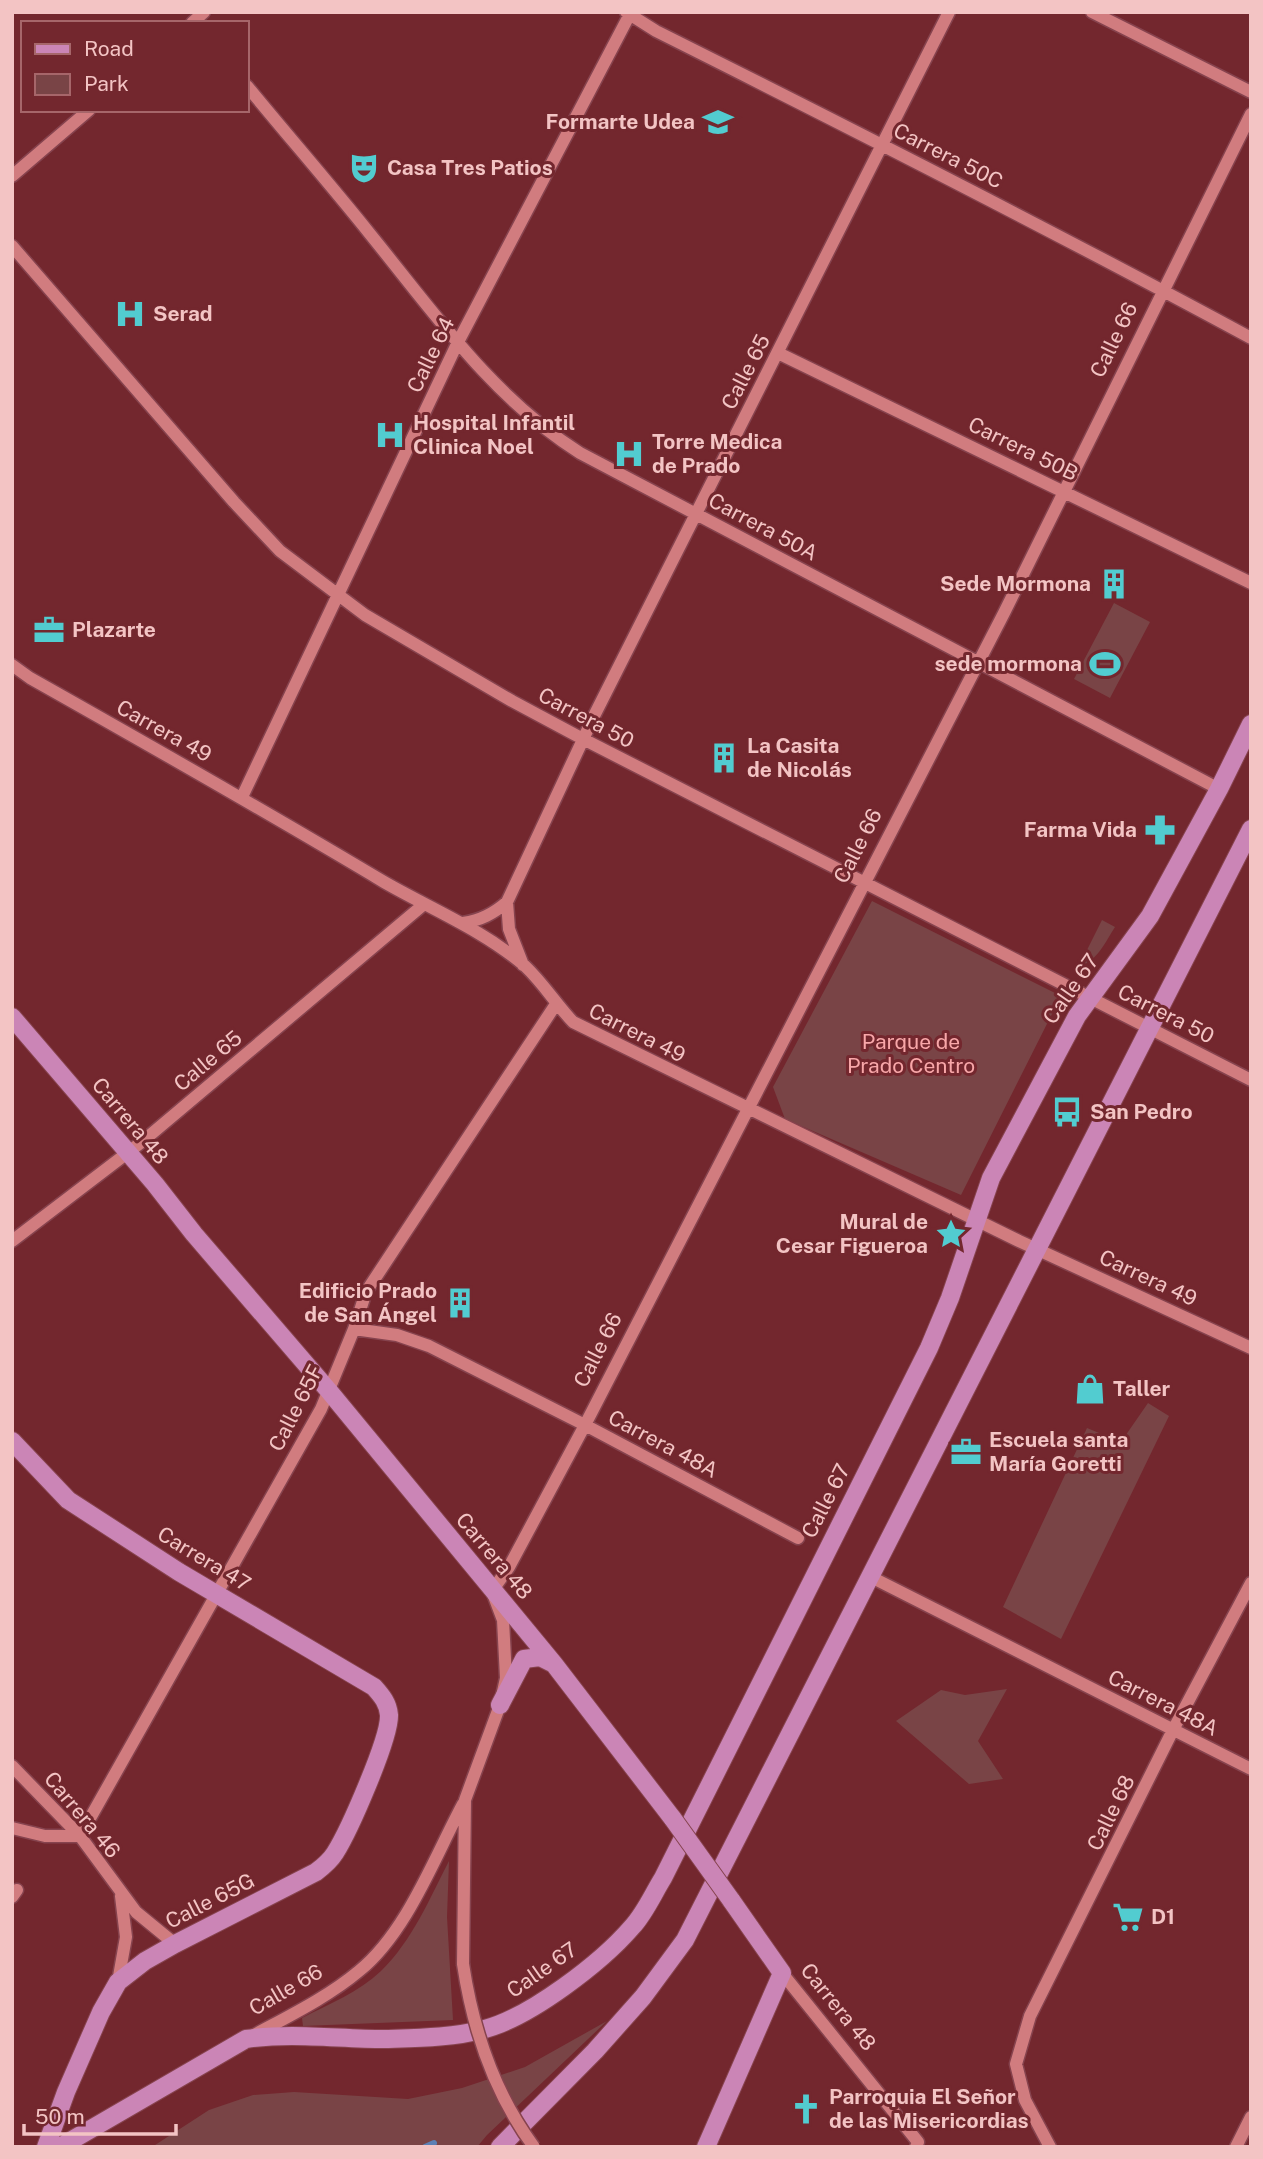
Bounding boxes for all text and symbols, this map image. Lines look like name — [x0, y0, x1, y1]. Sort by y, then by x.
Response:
legend — [21, 21, 248, 112]
text: Road — [84, 36, 134, 61]
text: Park — [84, 71, 129, 96]
school or university icon: Formarte Udea — [701, 105, 735, 139]
place label: Formarte Udea — [546, 109, 695, 134]
street label: Carrera 50C — [889, 117, 1007, 194]
theatre icon: Casa Tres Patios — [347, 151, 381, 185]
place label: Casa Tres Patios — [387, 155, 553, 180]
hospital icon: Serad — [113, 297, 147, 331]
street label: Calle 66 — [1085, 298, 1142, 382]
place label: Serad — [153, 301, 213, 326]
street label: Calle 64 — [402, 313, 460, 397]
street label: Calle 65 — [716, 330, 775, 414]
place label: Hospital Infantil Clinica Noel — [413, 410, 575, 459]
street label: Carrera 50B — [964, 411, 1082, 486]
hospital icon: Hospital Infantil Clinica Noel — [373, 418, 407, 452]
place label: Torre Medica de Prado — [652, 429, 782, 478]
hospital icon: Torre Medica de Prado — [612, 437, 646, 471]
street label: Carrera 50A — [704, 487, 822, 566]
building icon: Sede Mormona — [1097, 567, 1131, 601]
place label: Sede Mormona — [940, 571, 1091, 596]
office icon: Plazarte — [32, 613, 66, 647]
place label: Plazarte — [72, 617, 156, 642]
sports icon: sede mormona — [1088, 647, 1122, 681]
place label: sede mormona — [935, 651, 1082, 676]
street label: Carrera 50 — [534, 682, 638, 753]
street label: Carrera 49 — [112, 694, 216, 767]
place label: La Casita de Nicolás — [747, 733, 852, 782]
building icon: La Casita de Nicolás — [707, 741, 741, 775]
street label: Calle 66 — [828, 804, 887, 887]
pharmacy icon: Farma Vida — [1143, 813, 1177, 847]
place label: Farma Vida — [1024, 817, 1137, 842]
street label: Calle 67 — [1037, 949, 1104, 1029]
street label: Carrera 50 — [1114, 979, 1219, 1049]
street label: Carrera 49 — [585, 998, 690, 1068]
street label: Calle 65 — [169, 1025, 247, 1096]
park label: Parque de Prado Centro — [847, 1029, 975, 1078]
street label: Carrera 48 — [87, 1072, 174, 1169]
bus stop icon: San Pedro — [1050, 1095, 1084, 1129]
place label: San Pedro — [1090, 1099, 1192, 1124]
place label: Mural de Cesar Figueroa — [776, 1209, 928, 1258]
place icon: Mural de Cesar Figueroa — [934, 1217, 968, 1251]
street label: Carrera 49 — [1095, 1244, 1201, 1311]
place label: Edificio Prado de San Ángel — [299, 1278, 437, 1327]
building icon: Edificio Prado de San Ángel — [443, 1286, 477, 1320]
street label: Calle 66 — [568, 1308, 627, 1391]
street label: Calle 65F — [263, 1360, 328, 1455]
shop icon: Taller — [1073, 1372, 1107, 1406]
place label: Taller — [1113, 1376, 1171, 1401]
street label: Carrera 48A — [604, 1404, 722, 1483]
place label: Escuela santa María Goretti — [989, 1427, 1128, 1476]
office icon: Escuela santa María Goretti — [949, 1435, 983, 1469]
street label: Calle 67 — [796, 1459, 855, 1542]
street label: Carrera 48 — [451, 1507, 538, 1604]
street label: Carrera 47 — [153, 1521, 255, 1596]
street label: Carrera 48A — [1104, 1664, 1223, 1741]
street label: Carrera 46 — [39, 1766, 126, 1863]
street label: Calle 68 — [1082, 1771, 1140, 1855]
street label: Calle 65G — [161, 1867, 258, 1934]
supermarket icon: D1 — [1111, 1900, 1145, 1934]
place label: D1 — [1151, 1904, 1175, 1929]
street label: Calle 67 — [502, 1936, 582, 2003]
street label: Carrera 48 — [796, 1958, 881, 2056]
street label: Calle 66 — [245, 1959, 327, 2021]
place label: Parroquia El Señor de las Misericordias — [829, 2084, 1029, 2133]
scale bar — [24, 2092, 177, 2136]
church icon: Parroquia El Señor de las Misericordias — [789, 2092, 823, 2126]
text: 50 m — [35, 2104, 85, 2129]

